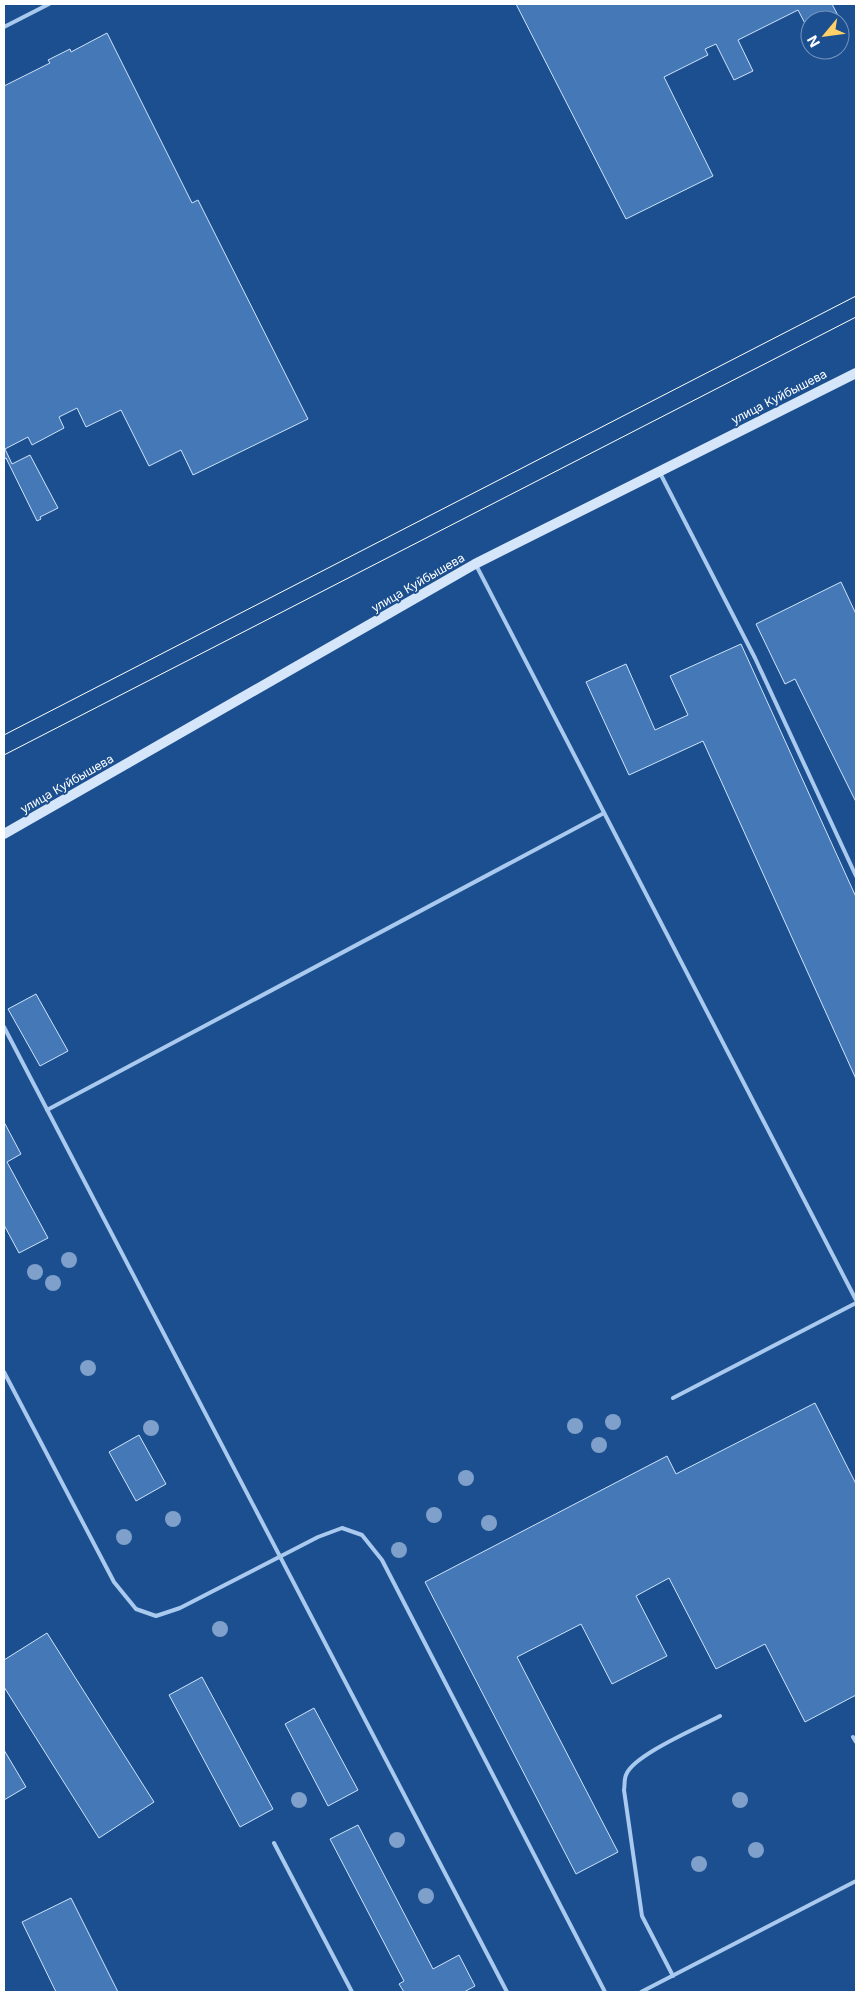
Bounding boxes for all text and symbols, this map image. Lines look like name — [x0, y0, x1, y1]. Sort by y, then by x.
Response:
north arrow — [800, 10, 850, 60]
text: N — [803, 33, 823, 50]
street label: улица Куйбышева — [728, 366, 829, 427]
street label: улица Куйбышева — [368, 550, 467, 615]
street label: улица Куйбышева — [17, 751, 116, 816]

